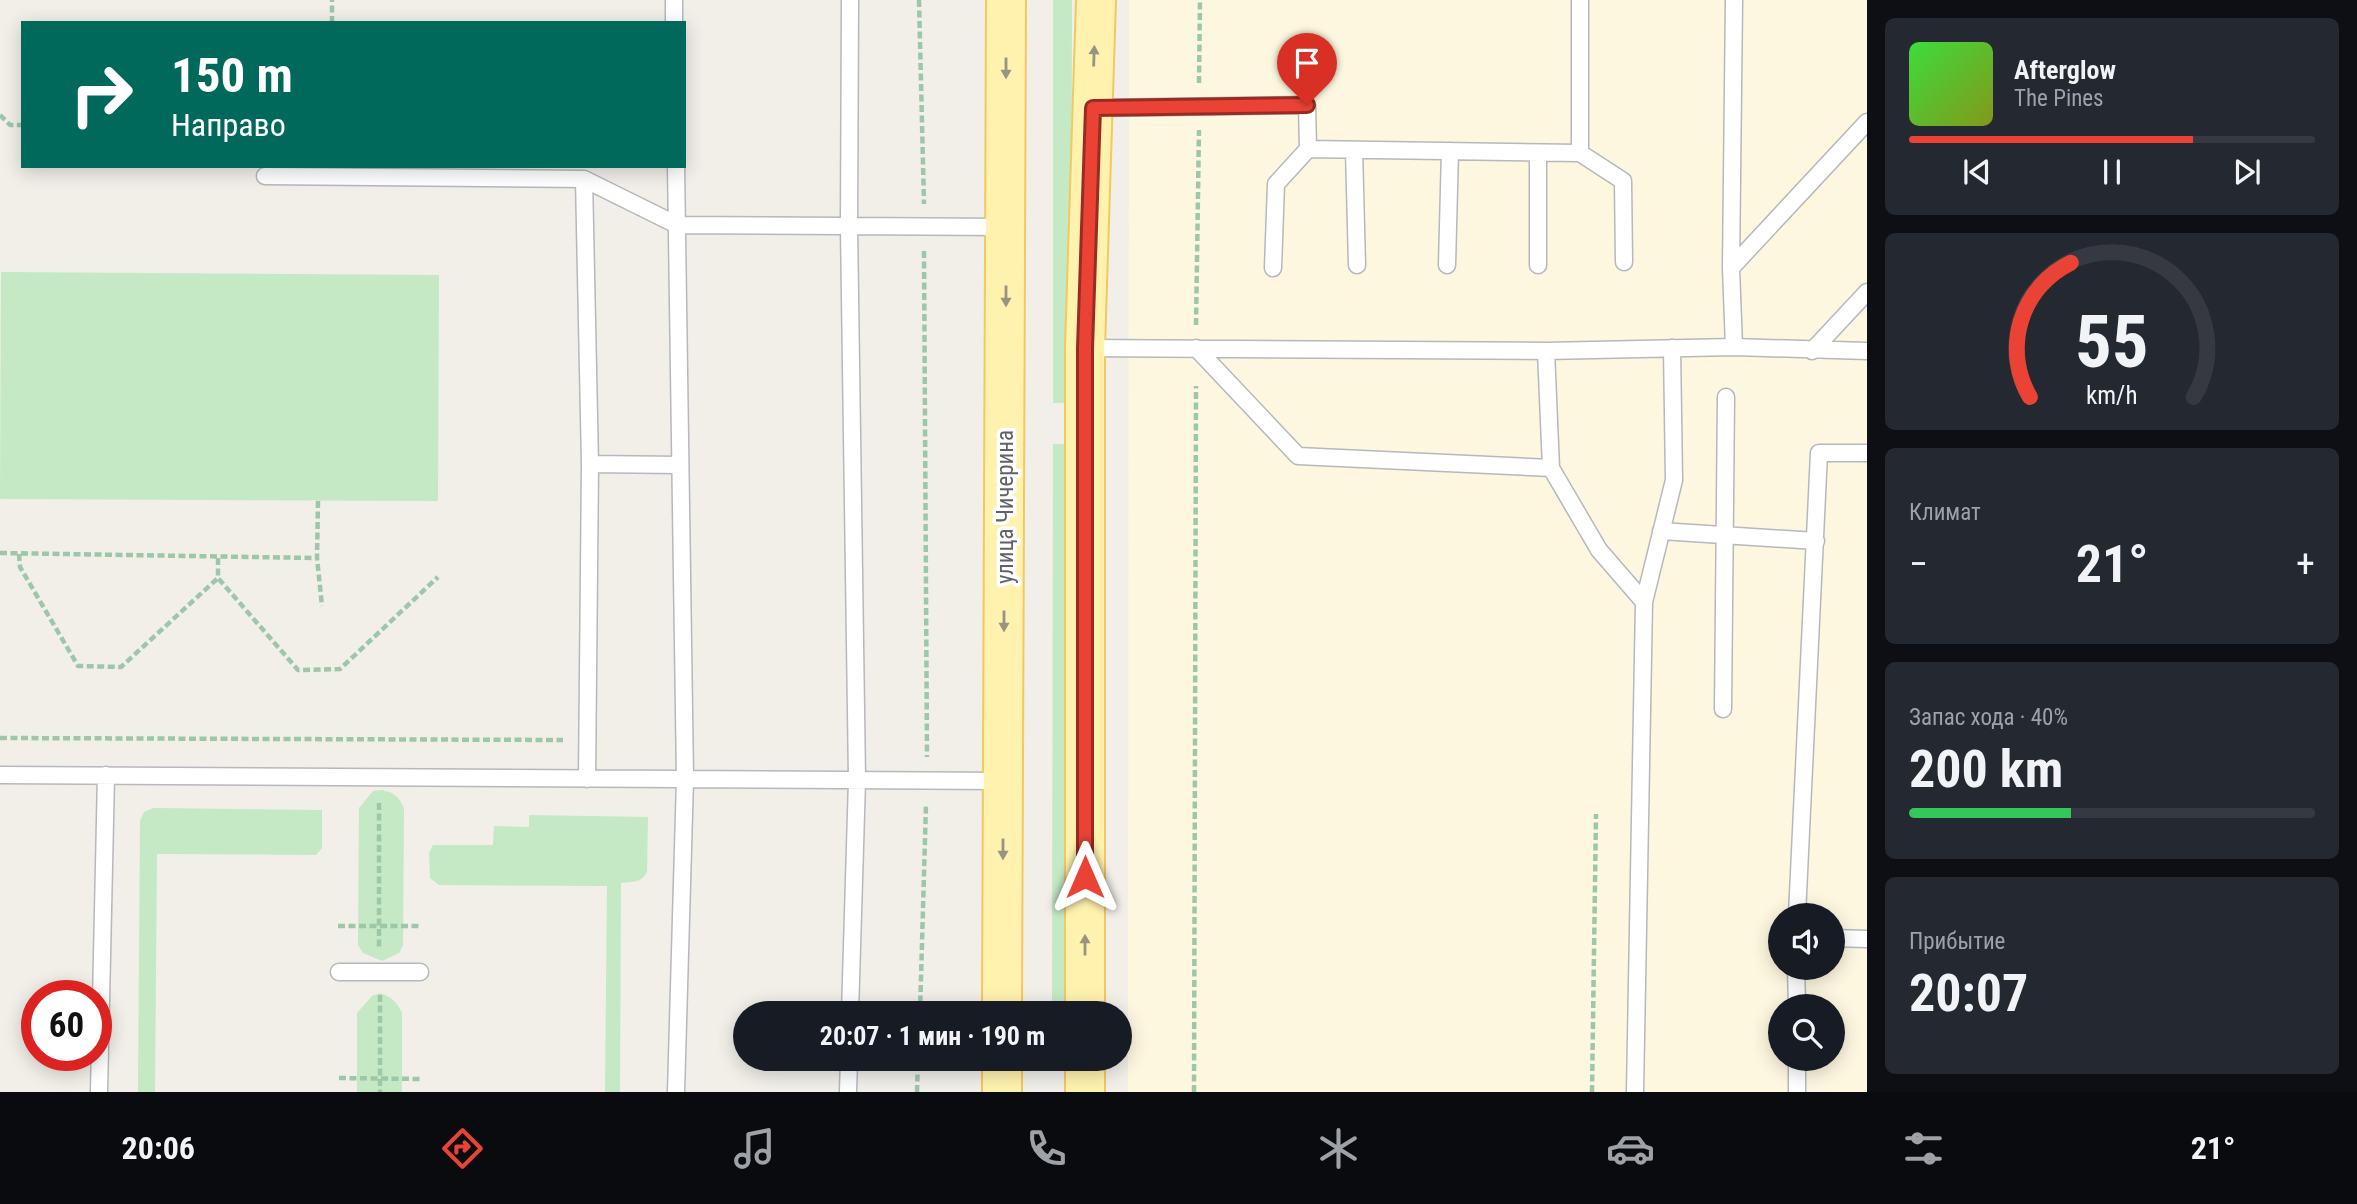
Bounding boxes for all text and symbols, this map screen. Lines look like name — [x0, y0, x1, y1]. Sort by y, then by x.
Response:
pin — [1277, 33, 1337, 105]
icon: arrive — [1288, 44, 1326, 82]
one-way arrow — [1089, 45, 1100, 67]
text: 150 m — [171, 47, 293, 104]
icon: right — [56, 49, 147, 140]
text: Afterglow — [2014, 55, 2116, 85]
one-way arrow — [1000, 57, 1012, 79]
text: The Pines — [2014, 85, 2104, 112]
text: Направо — [171, 106, 286, 144]
icon: previous — [1958, 153, 1996, 191]
icon: pause — [2093, 153, 2131, 191]
icon: next — [2228, 153, 2266, 191]
one-way arrow — [1000, 285, 1012, 307]
text: 55 — [2075, 300, 2149, 386]
text: km/h — [2086, 381, 2138, 410]
street label: улица Чичерина — [992, 430, 1019, 584]
text: Климат — [1909, 499, 1981, 526]
text: 21° — [2076, 534, 2148, 595]
text: − — [1909, 542, 1928, 586]
text: + — [2296, 542, 2315, 586]
one-way arrow — [998, 610, 1010, 632]
text: Запас хода · 40% — [1909, 704, 2068, 731]
text: 200 km — [1909, 739, 2063, 800]
one-way arrow — [997, 838, 1009, 860]
position arrow — [1048, 840, 1122, 914]
map controls — [1768, 903, 1845, 1071]
button: sound — [1768, 903, 1845, 980]
text: Прибытие — [1909, 928, 2005, 955]
one-way arrow — [1079, 934, 1091, 956]
text: 20:07 — [1909, 963, 2028, 1024]
speed limit sign: 60 — [21, 980, 112, 1071]
button: search — [1768, 994, 1845, 1071]
text: 20:07 · 1 мин · 190 m — [820, 1021, 1045, 1051]
icon: directions — [438, 1124, 487, 1173]
icon: music — [730, 1124, 779, 1173]
icon: phone — [1022, 1124, 1071, 1173]
icon: climate — [1314, 1124, 1363, 1173]
icon: car — [1606, 1124, 1655, 1173]
icon: filters — [1899, 1124, 1948, 1173]
text: 20:06 — [122, 1129, 195, 1167]
text: 21° — [2191, 1129, 2235, 1167]

